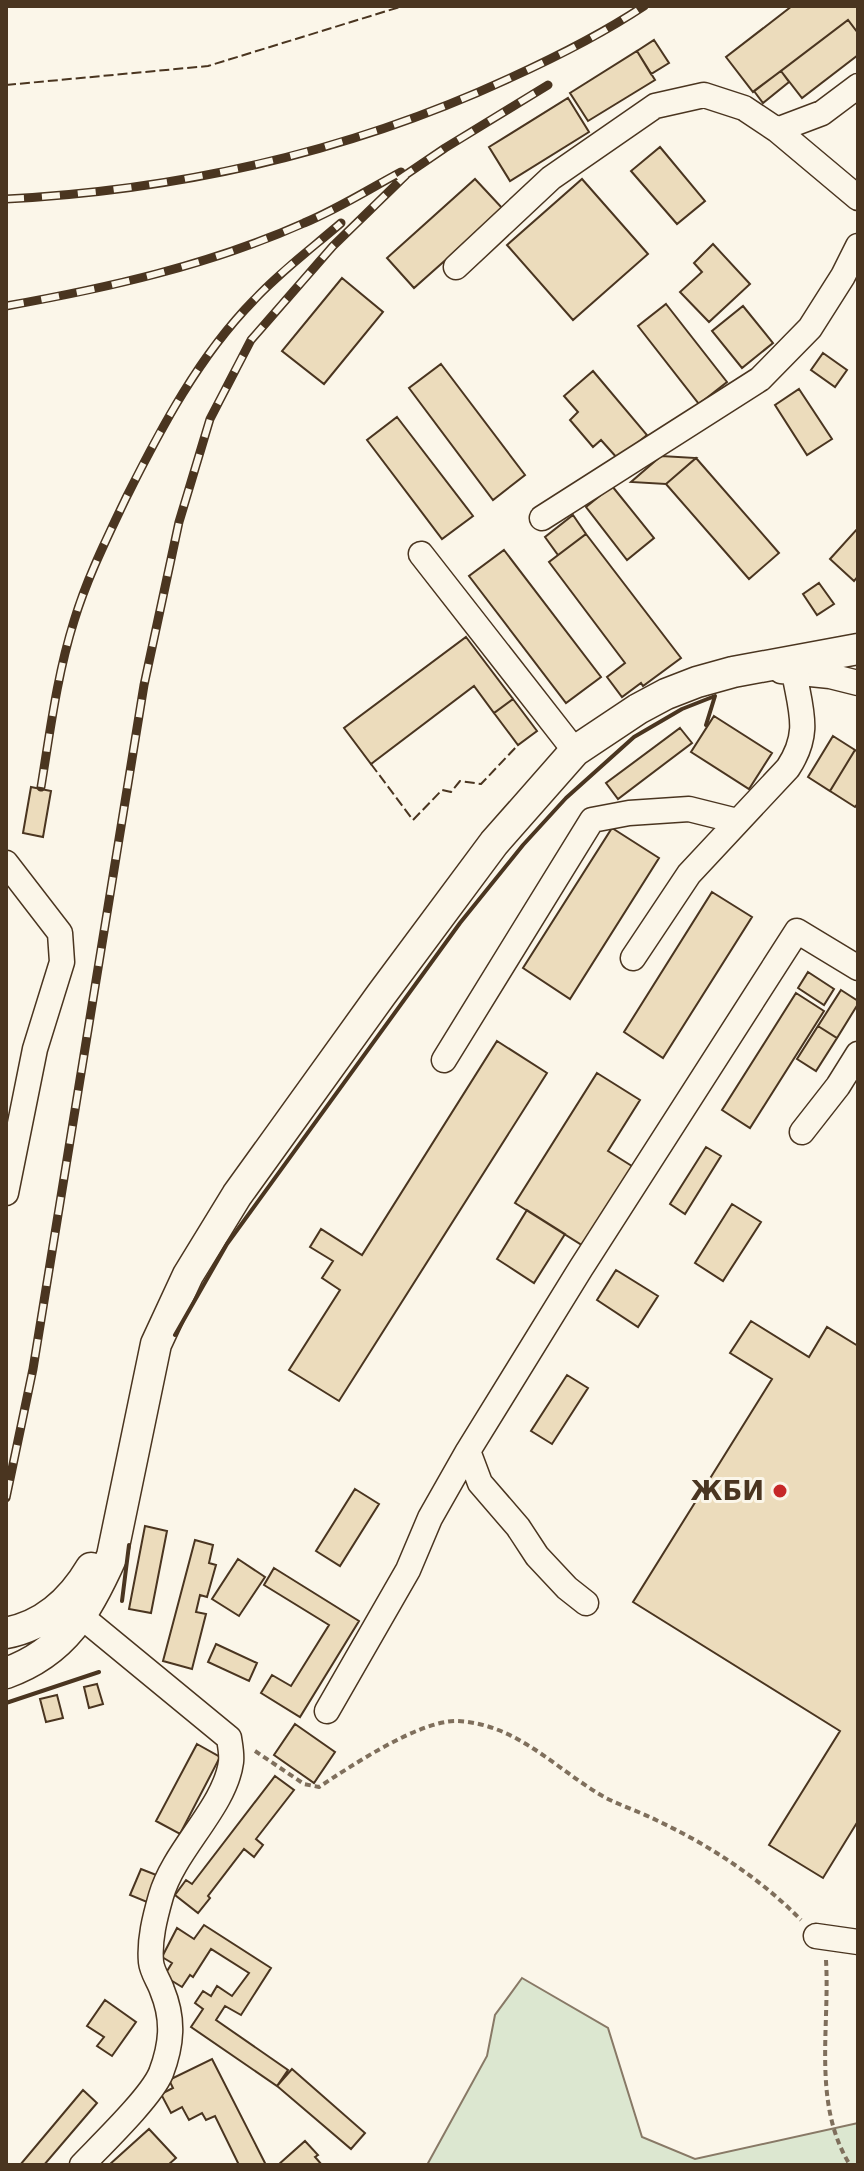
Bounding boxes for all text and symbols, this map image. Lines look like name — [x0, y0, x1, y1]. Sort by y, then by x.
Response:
place label: ЖБИ — [691, 1476, 764, 1506]
marker: ЖБИ — [771, 1482, 789, 1500]

